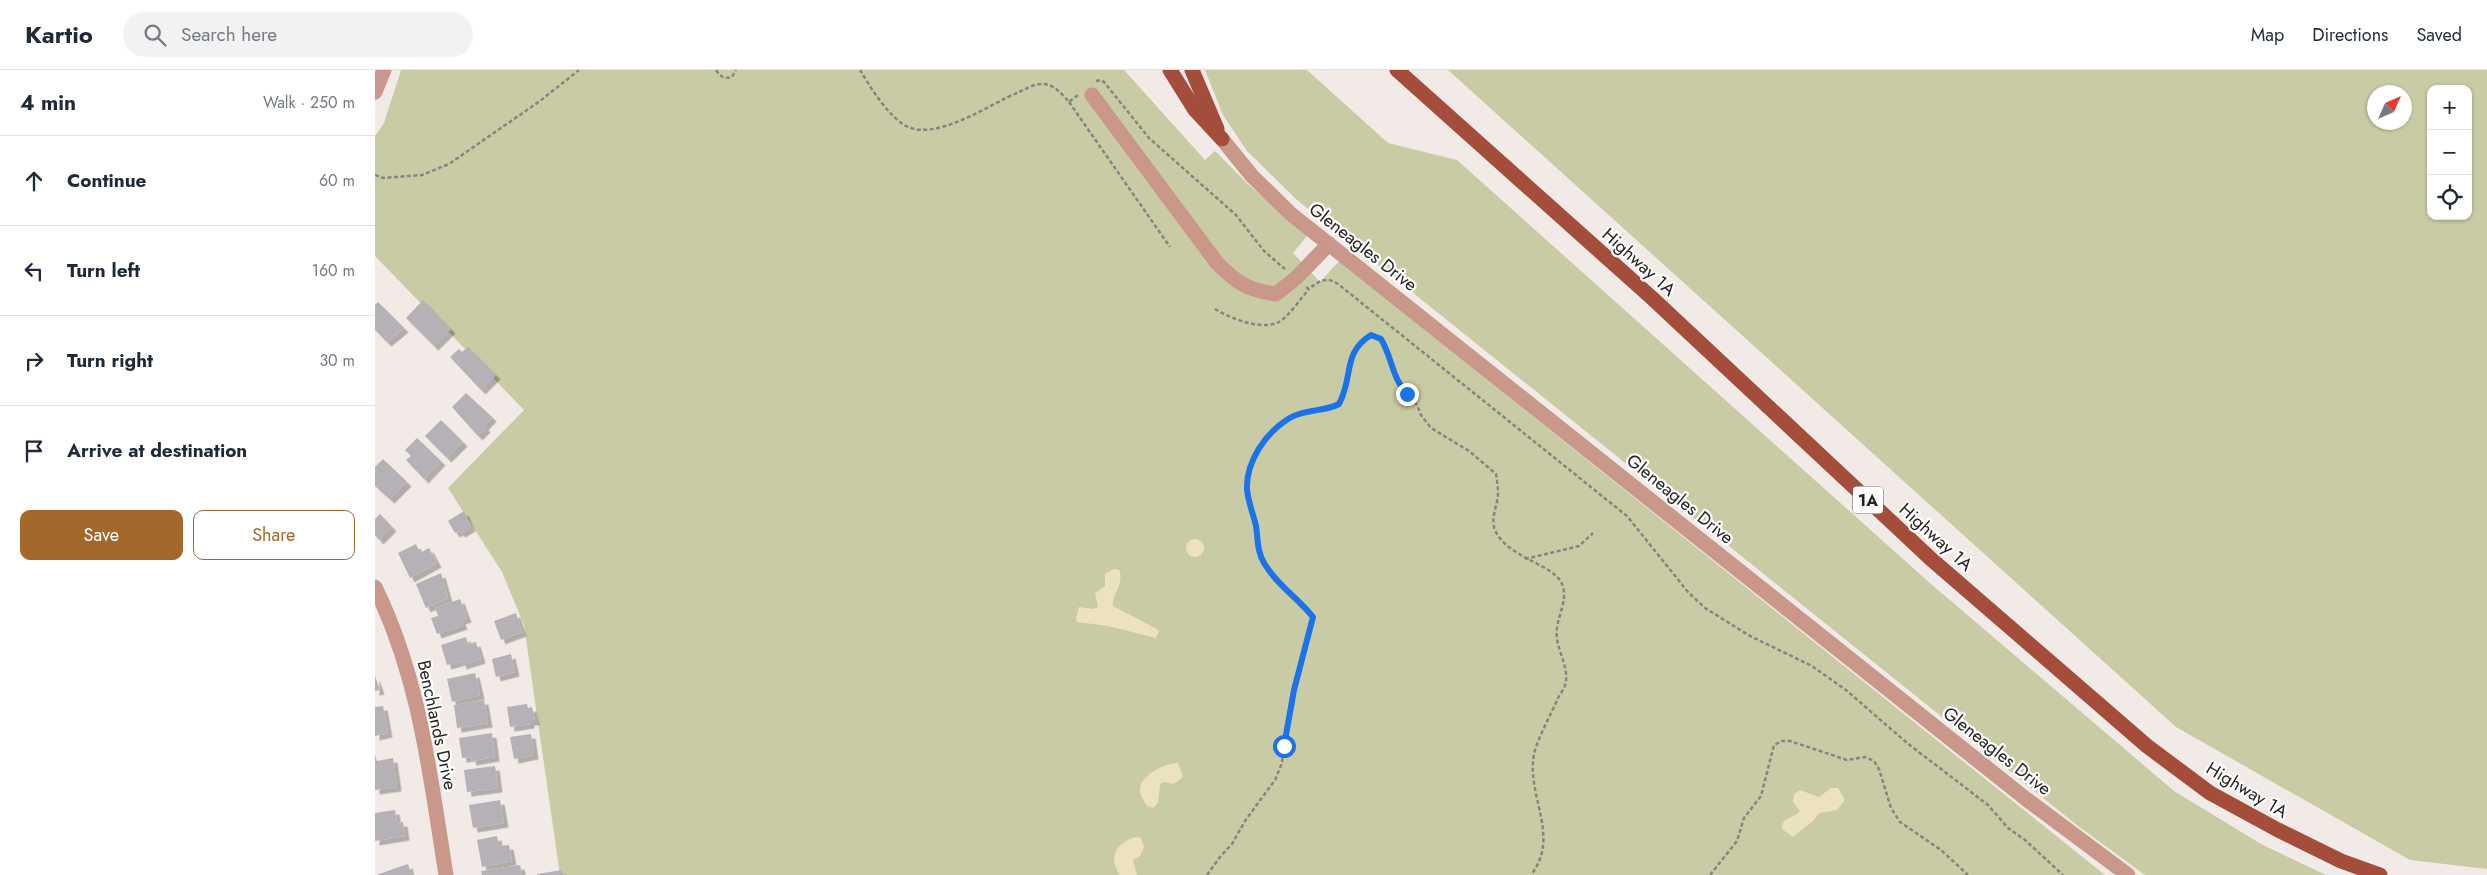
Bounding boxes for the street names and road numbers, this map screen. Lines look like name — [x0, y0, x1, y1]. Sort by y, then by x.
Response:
street label: Gleneagles Drive — [1303, 196, 1423, 298]
street label: Highway 1A — [1596, 222, 1682, 302]
street label: Gleneagles Drive — [1621, 448, 1739, 550]
road number: 1A — [1853, 486, 1883, 514]
street label: Highway 1A — [1893, 497, 1979, 577]
street label: Benchlands Drive — [411, 658, 463, 792]
street label: Gleneagles Drive — [1937, 700, 2057, 802]
street label: Highway 1A — [2201, 755, 2293, 825]

